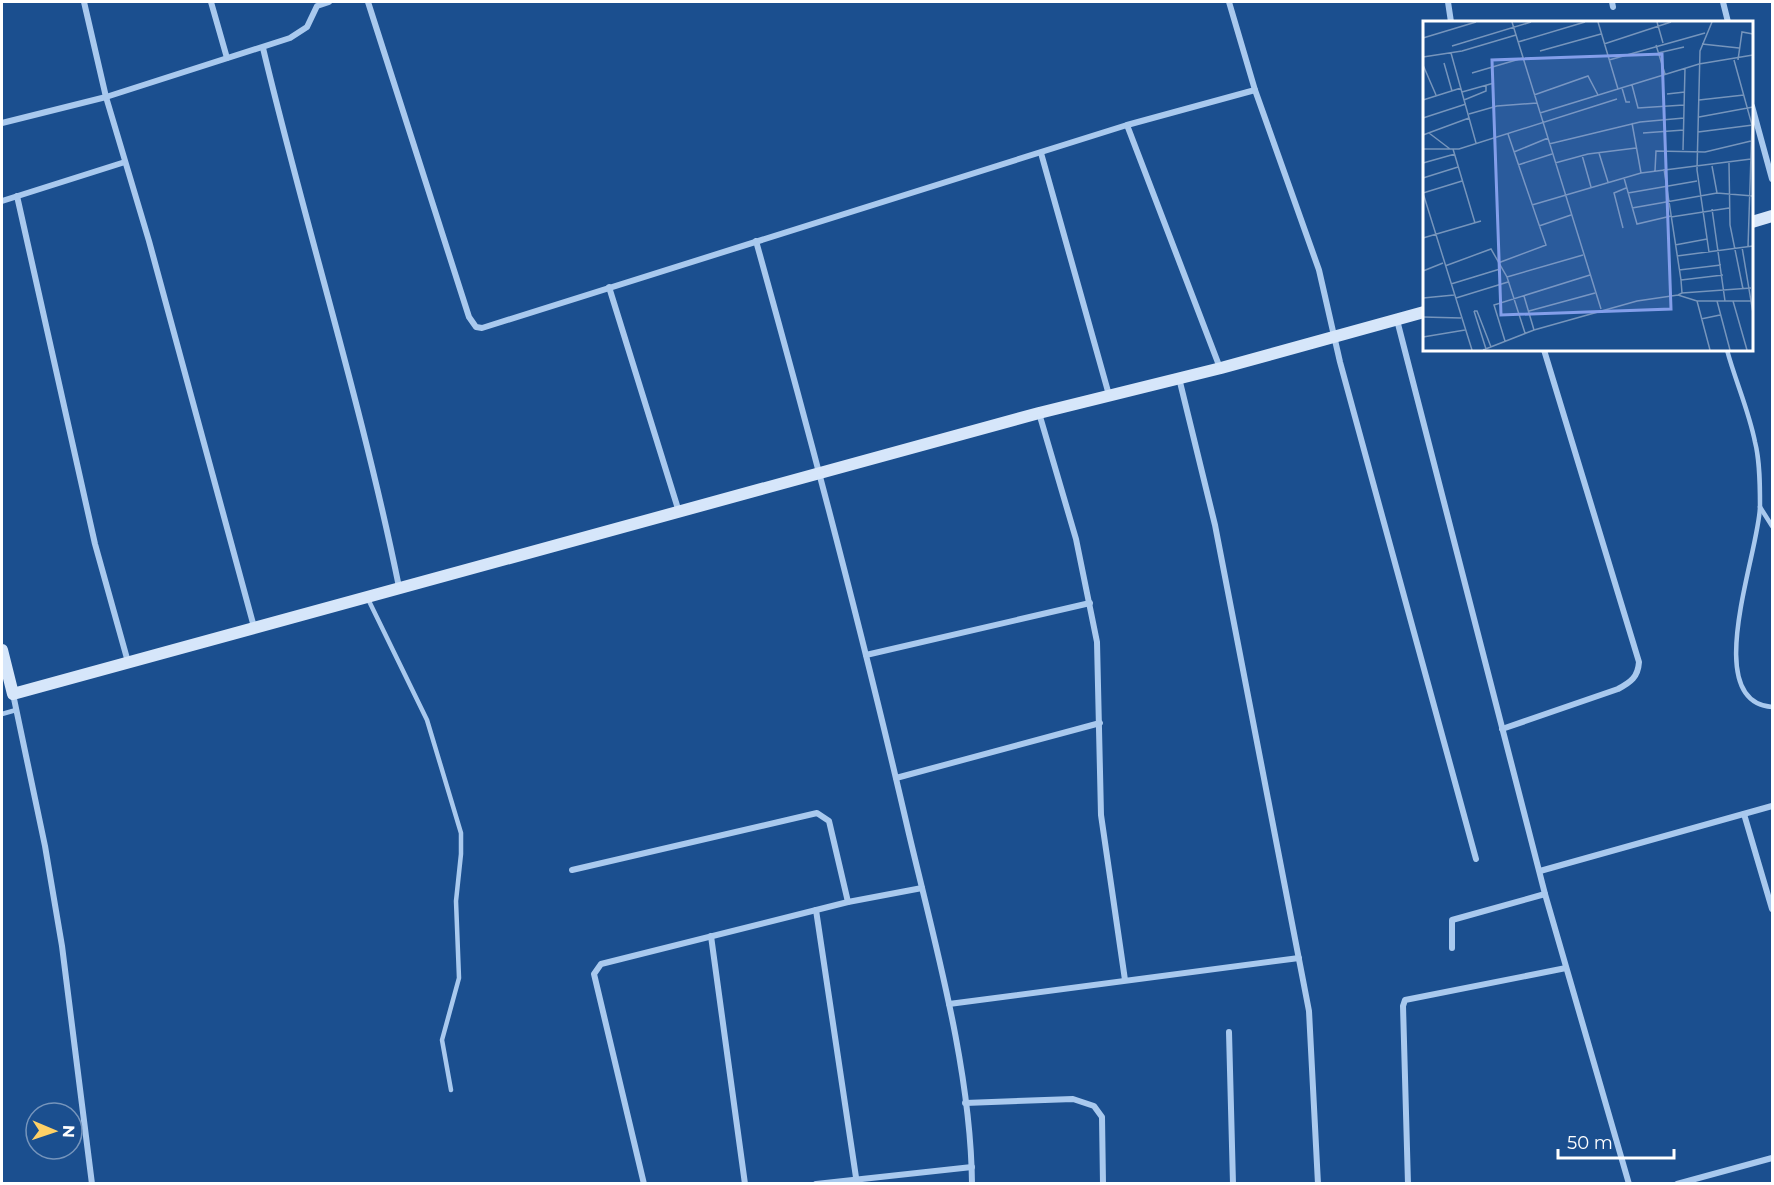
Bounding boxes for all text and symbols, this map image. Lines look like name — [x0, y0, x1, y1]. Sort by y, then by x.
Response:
inset map — [1423, 21, 1753, 351]
north arrow — [24, 1101, 84, 1161]
scale bar — [1558, 1122, 1674, 1160]
text: N — [59, 1125, 78, 1138]
text: 50 m — [1567, 1132, 1613, 1154]

